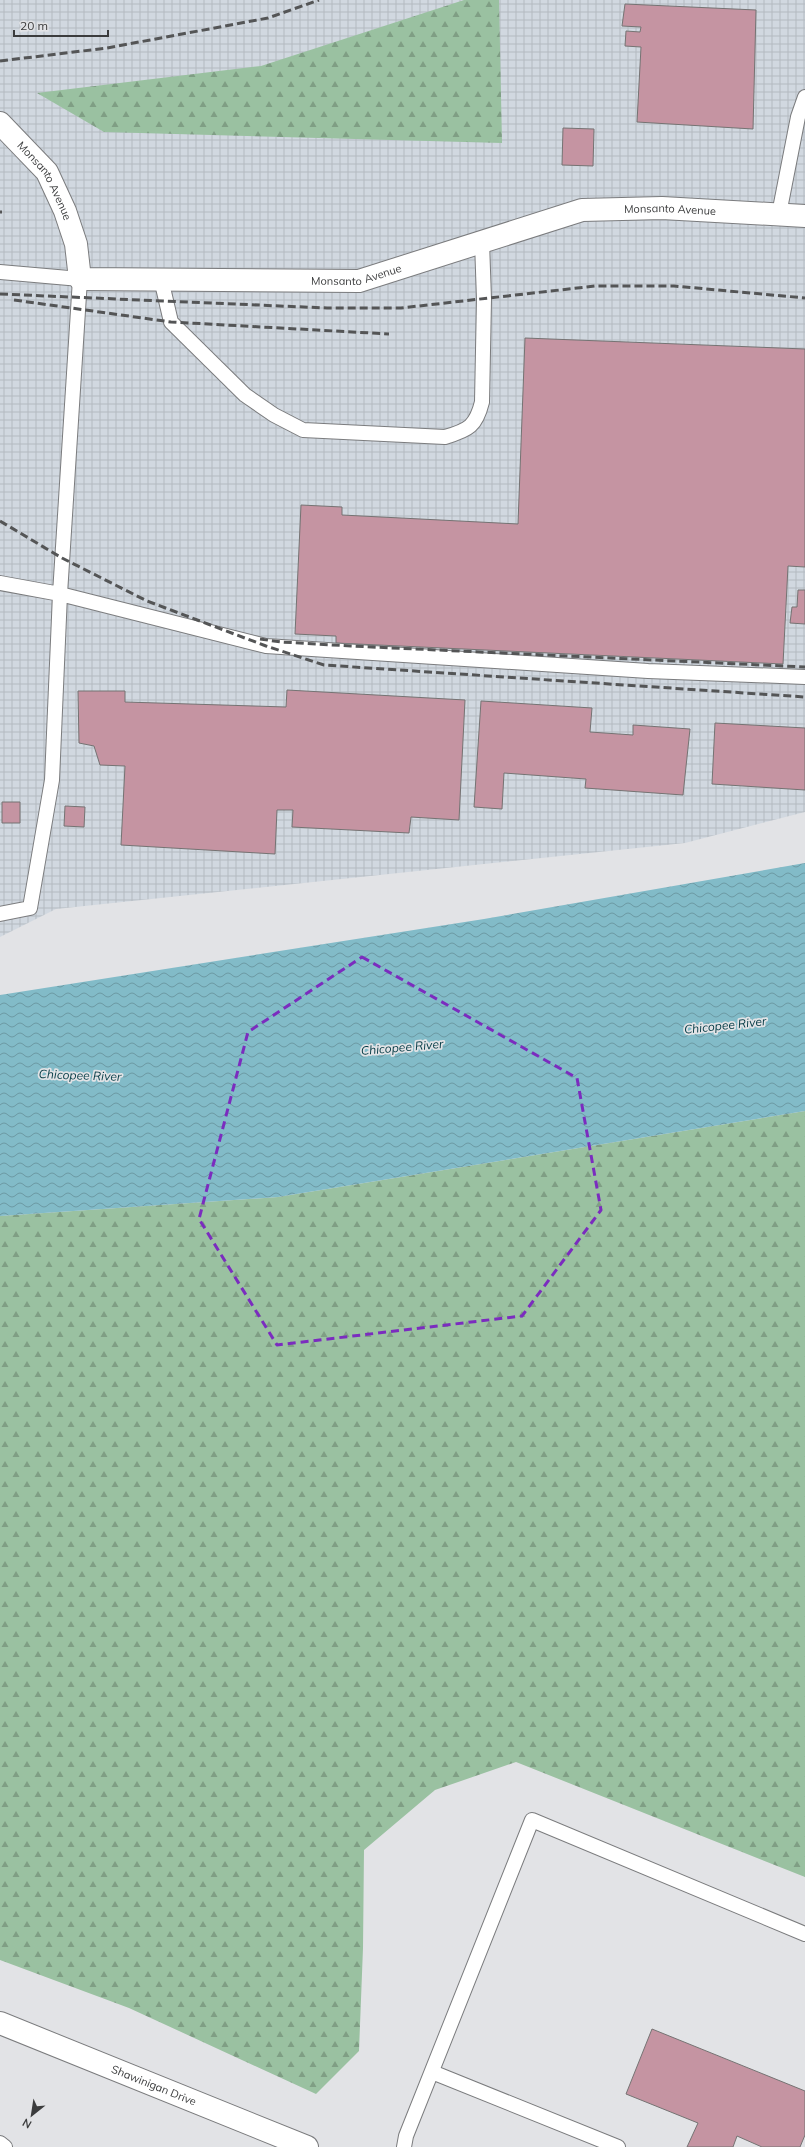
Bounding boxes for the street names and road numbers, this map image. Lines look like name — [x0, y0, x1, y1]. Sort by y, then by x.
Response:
street label: Monsanto Avenue — [14, 138, 75, 222]
street label: Monsanto Avenue — [624, 201, 716, 218]
street label: Monsanto Avenue — [311, 261, 403, 288]
street label: Shawinigan Drive — [109, 2062, 198, 2109]

